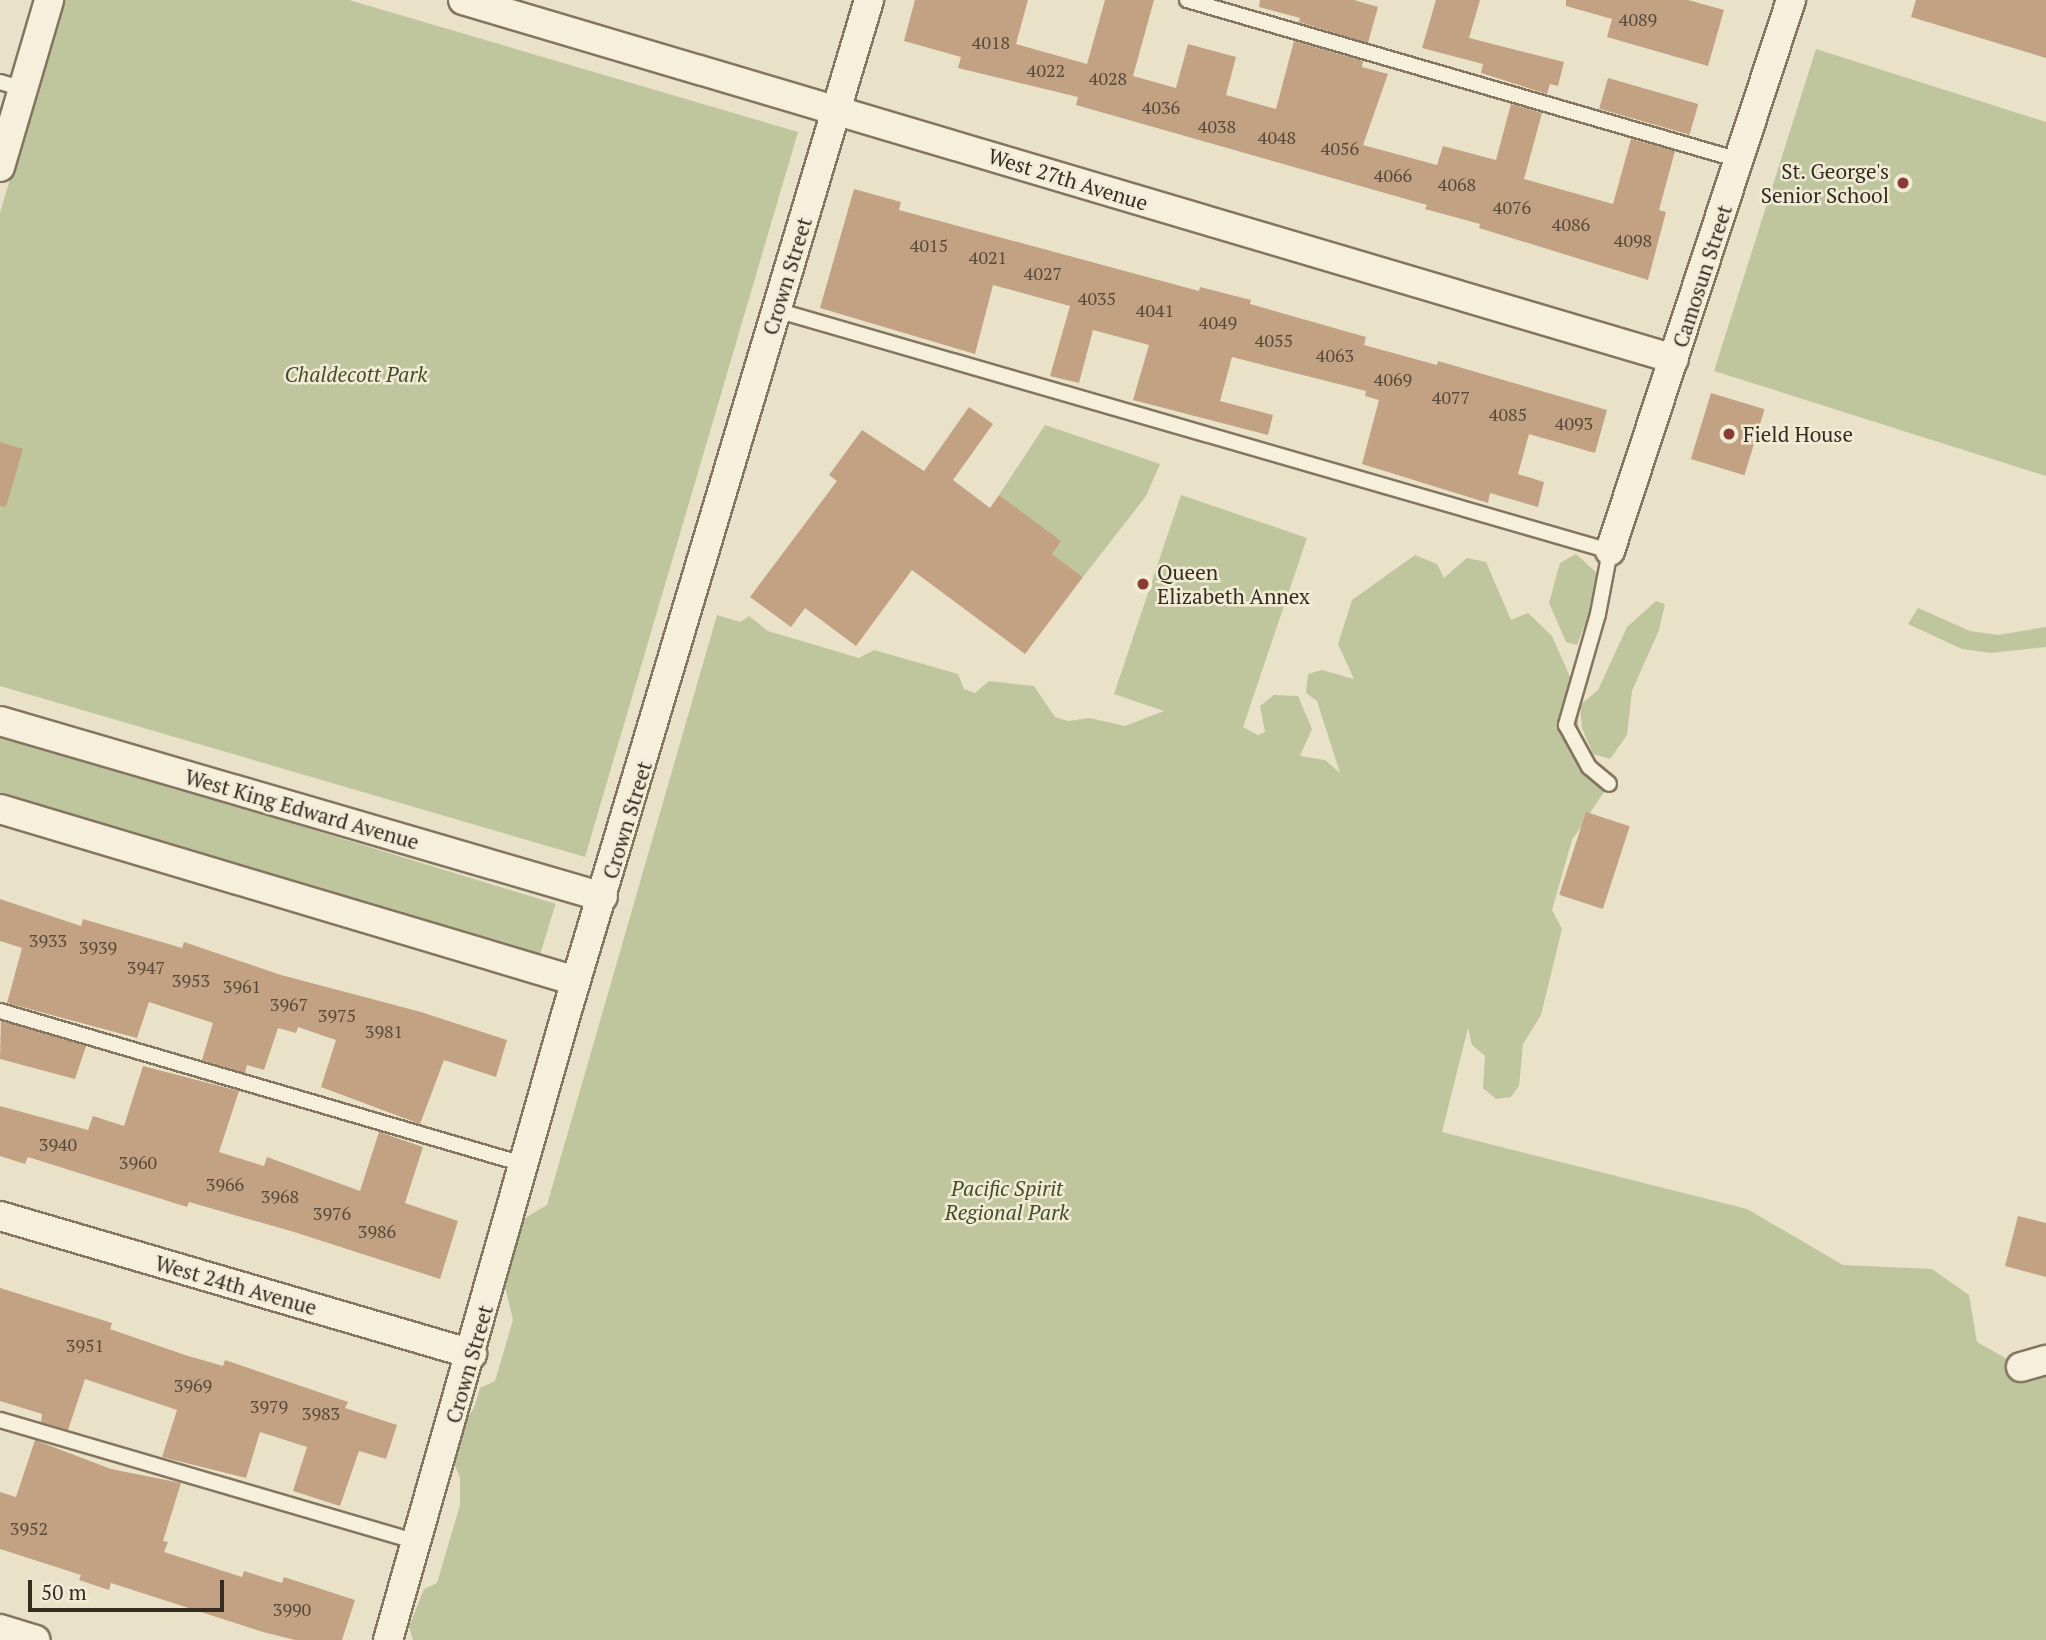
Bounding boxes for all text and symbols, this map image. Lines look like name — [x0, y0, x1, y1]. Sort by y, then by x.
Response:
house number: 4089 — [1619, 8, 1657, 30]
house number: 4018 — [972, 31, 1010, 53]
house number: 4022 — [1027, 59, 1065, 81]
house number: 4028 — [1089, 67, 1127, 89]
house number: 4036 — [1142, 96, 1180, 118]
house number: 4038 — [1198, 115, 1236, 137]
house number: 4048 — [1258, 126, 1296, 148]
house number: 4056 — [1321, 137, 1359, 159]
street label: West 27th Avenue — [985, 143, 1151, 215]
place label: St. George's Senior School — [1761, 158, 1889, 208]
house number: 4066 — [1374, 164, 1412, 186]
house number: 4068 — [1438, 173, 1476, 195]
marker: St. George's Senior School — [1895, 175, 1911, 191]
house number: 4076 — [1493, 196, 1531, 218]
street label: Camosun Street — [1667, 201, 1737, 351]
house number: 4086 — [1552, 213, 1590, 235]
street label: Crown Street — [757, 214, 817, 338]
house number: 4098 — [1614, 229, 1652, 251]
house number: 4015 — [910, 234, 948, 256]
house number: 4021 — [969, 246, 1007, 268]
house number: 4027 — [1024, 262, 1062, 284]
house number: 4035 — [1078, 287, 1116, 309]
house number: 4041 — [1136, 299, 1174, 321]
house number: 4049 — [1199, 311, 1237, 333]
house number: 4055 — [1255, 329, 1293, 351]
house number: 4063 — [1316, 344, 1354, 366]
park label: Chaldecott Park — [285, 361, 427, 387]
house number: 4069 — [1374, 368, 1412, 390]
house number: 4077 — [1432, 386, 1470, 408]
house number: 4085 — [1489, 403, 1527, 425]
house number: 4093 — [1555, 412, 1593, 434]
place label: Field House — [1743, 421, 1853, 447]
marker: Field House — [1721, 426, 1737, 442]
place label: Queen Elizabeth Annex — [1157, 559, 1310, 609]
marker: Queen Elizabeth Annex — [1135, 576, 1151, 592]
street label: Crown Street — [597, 758, 657, 882]
street label: West King Edward Avenue — [182, 763, 422, 855]
house number: 3933 — [29, 929, 67, 951]
house number: 3939 — [79, 936, 117, 958]
house number: 3947 — [127, 956, 165, 978]
house number: 3953 — [172, 969, 210, 991]
house number: 3961 — [223, 975, 261, 997]
house number: 3967 — [270, 993, 308, 1015]
house number: 3975 — [318, 1004, 356, 1026]
house number: 3981 — [365, 1020, 403, 1042]
house number: 3940 — [39, 1133, 77, 1155]
house number: 3960 — [119, 1151, 157, 1173]
house number: 3966 — [206, 1173, 244, 1195]
park label: Pacific Spirit Regional Park — [945, 1175, 1069, 1225]
house number: 3968 — [261, 1185, 299, 1207]
house number: 3976 — [313, 1202, 351, 1224]
house number: 3986 — [358, 1220, 396, 1242]
street label: West 24th Avenue — [152, 1250, 320, 1320]
street label: Crown Street — [440, 1302, 498, 1426]
house number: 3951 — [66, 1334, 104, 1356]
house number: 3969 — [174, 1374, 212, 1396]
house number: 3979 — [250, 1395, 288, 1417]
house number: 3983 — [302, 1402, 340, 1424]
house number: 3952 — [10, 1517, 48, 1539]
scale bar — [32, 1566, 228, 1610]
text: 50 m — [41, 1578, 87, 1606]
house number: 3990 — [273, 1598, 311, 1620]

